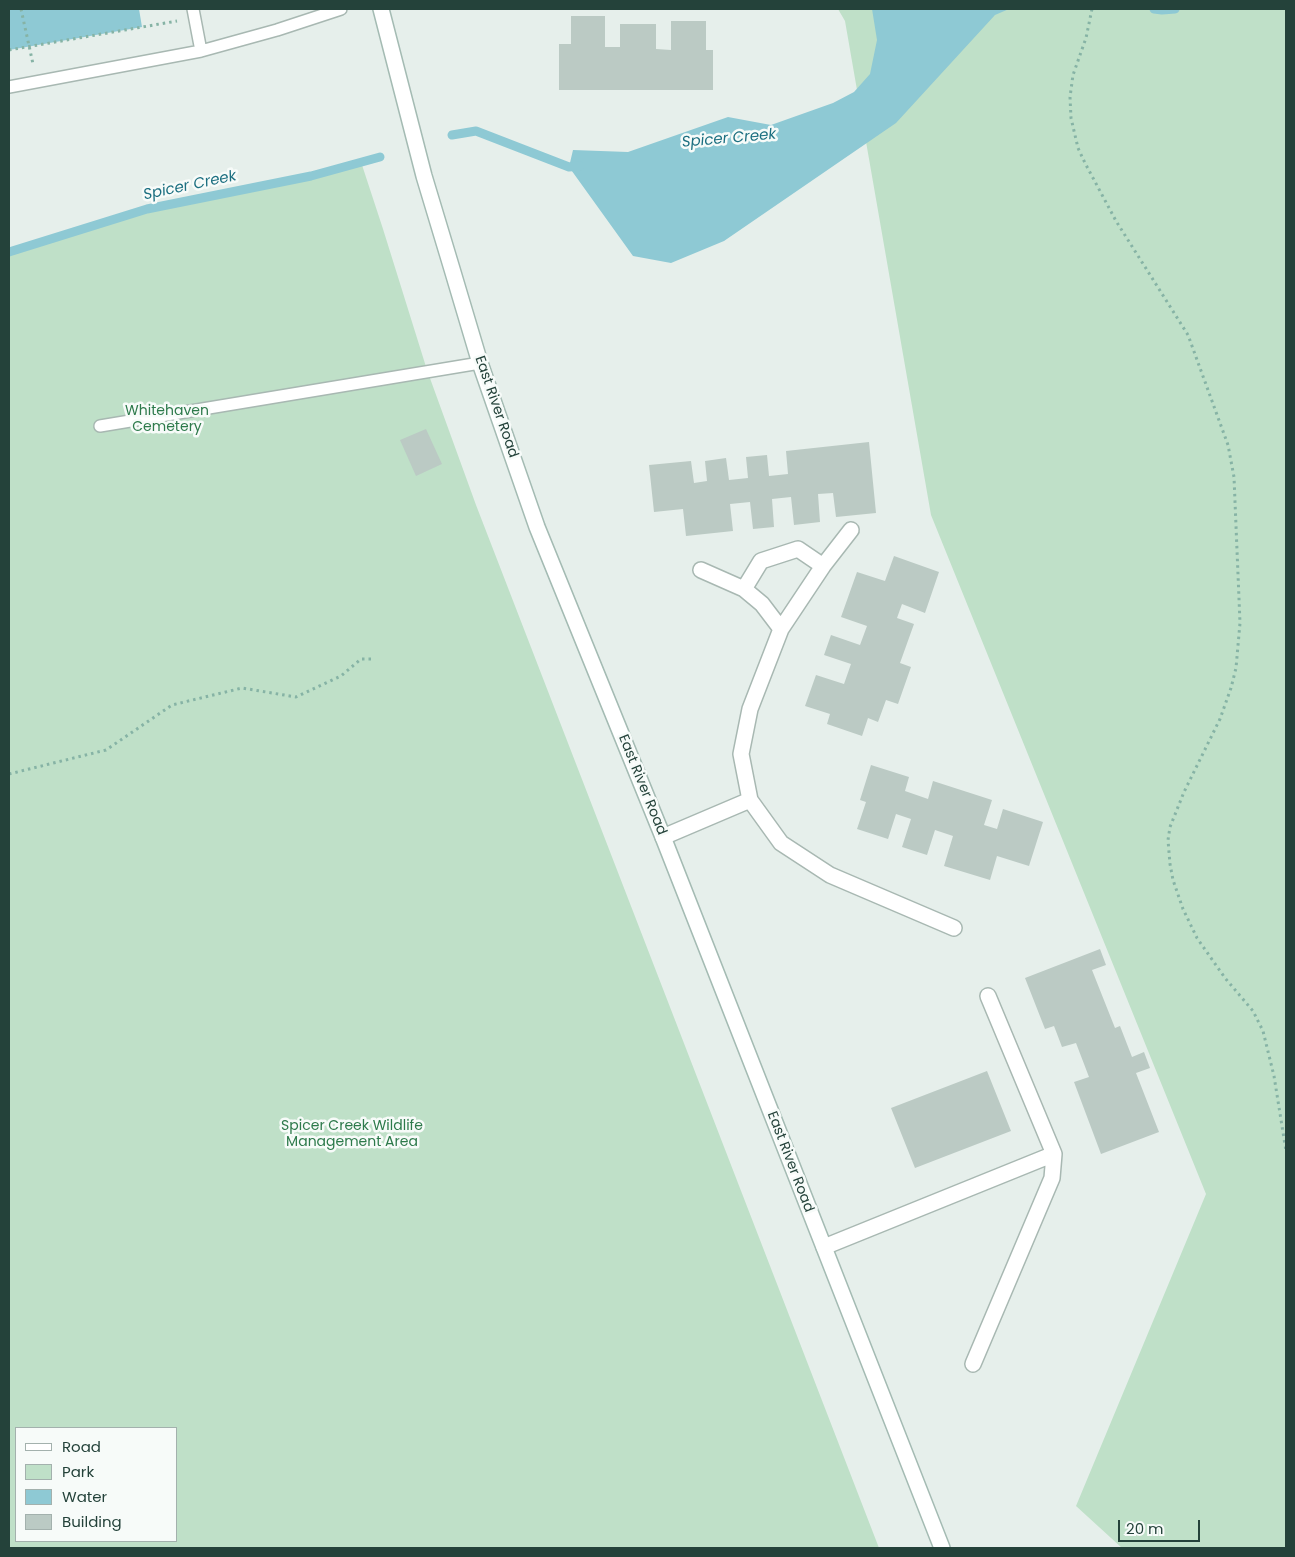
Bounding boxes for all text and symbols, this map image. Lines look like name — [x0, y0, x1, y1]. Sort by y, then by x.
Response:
water label: Spicer Creek — [681, 126, 777, 152]
water label: Spicer Creek — [142, 167, 238, 205]
street label: East River Road — [471, 354, 521, 460]
park label: Whitehaven Cemetery — [125, 403, 209, 436]
street label: East River Road — [614, 732, 670, 838]
street label: East River Road — [763, 1109, 817, 1215]
park label: Spicer Creek Wildlife Management Area — [281, 1118, 423, 1150]
legend — [15, 1427, 178, 1542]
text: Road — [62, 1436, 101, 1457]
text: Park — [62, 1461, 94, 1482]
text: Water — [62, 1486, 107, 1507]
scale bar — [1120, 1510, 1202, 1542]
text: Building — [62, 1511, 122, 1532]
text: 20 m — [1126, 1518, 1164, 1539]

